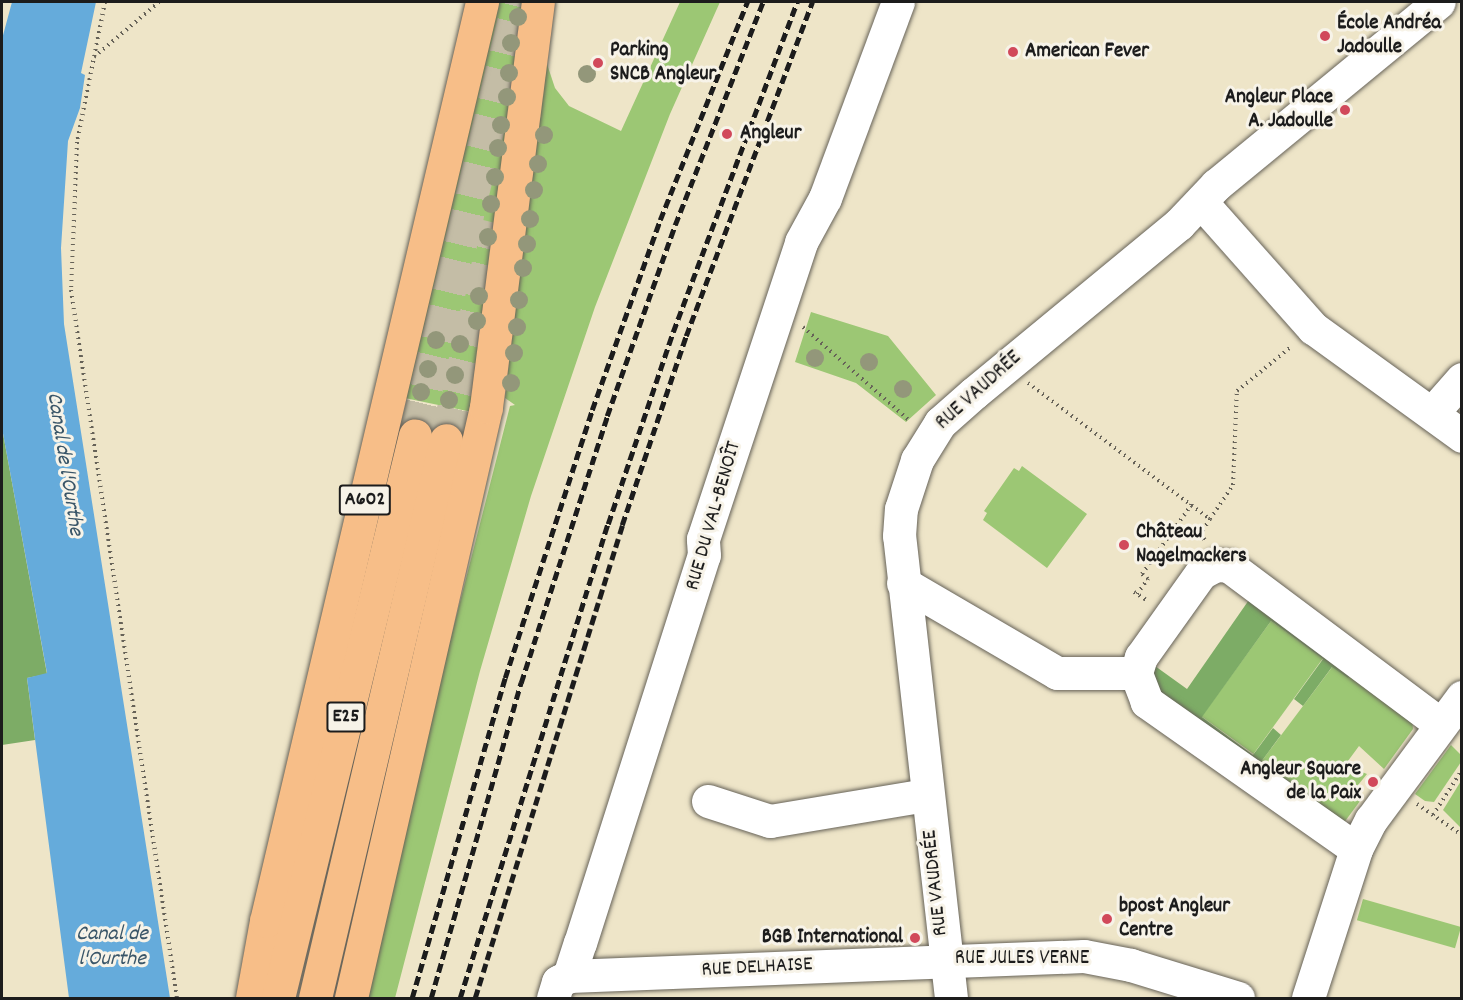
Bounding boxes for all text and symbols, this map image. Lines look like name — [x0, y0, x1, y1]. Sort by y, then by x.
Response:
place label: École Andréa Jadoulle — [1337, 11, 1441, 61]
marker: École Andréa Jadoulle — [1318, 29, 1332, 43]
place label: Parking SNCB Angleur — [610, 38, 716, 88]
place label: American Fever — [1025, 39, 1149, 65]
marker: American Fever — [1006, 45, 1020, 59]
marker: Parking SNCB Angleur — [591, 56, 605, 70]
place label: Angleur Place A. Jadoulle — [1225, 85, 1333, 135]
marker: Angleur Place A. Jadoulle — [1338, 103, 1352, 117]
place label: Angleur — [740, 121, 801, 147]
marker: Angleur — [718, 125, 736, 143]
street label: RUE VAUDRÉE — [931, 346, 1027, 436]
water label: Canal de l'Ourthe — [40, 390, 88, 538]
street label: RUE DU VAL-BENOÎT — [681, 439, 747, 593]
road number: A602 — [338, 483, 392, 517]
place label: Château Nagelmackers — [1136, 520, 1247, 570]
marker: Château Nagelmackers — [1117, 538, 1131, 552]
road number: E25 — [325, 700, 367, 734]
place label: Angleur Square de la Paix — [1240, 757, 1361, 807]
marker: Angleur Square de la Paix — [1366, 775, 1380, 789]
street label: RUE VAUDRÉE — [918, 829, 954, 937]
place label: bpost Angleur Centre — [1119, 894, 1230, 944]
marker: bpost Angleur Centre — [1100, 912, 1114, 926]
water label: Canal de l'Ourthe — [76, 921, 148, 972]
place label: BGB International — [762, 925, 903, 951]
marker: BGB International — [908, 931, 922, 945]
street label: RUE JULES VERNE — [955, 946, 1089, 972]
street label: RUE DELHAISE — [701, 953, 813, 983]

